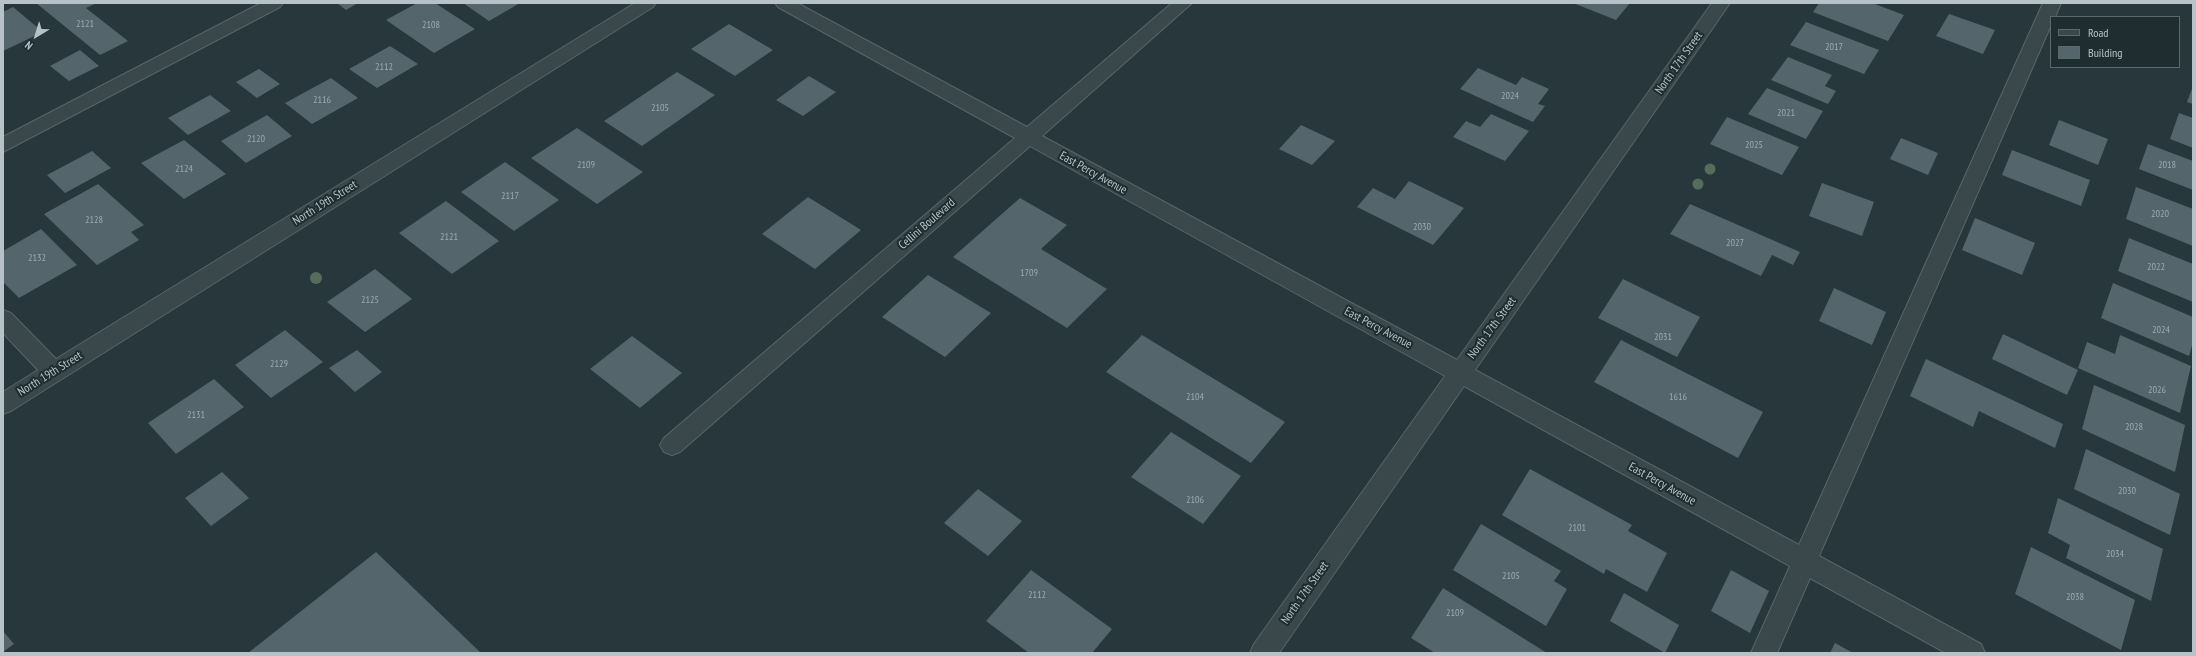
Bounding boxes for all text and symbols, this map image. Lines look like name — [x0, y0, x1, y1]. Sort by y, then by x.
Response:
north arrow — [16, 16, 56, 56]
legend — [2050, 16, 2180, 68]
house number: 2121 — [76, 18, 94, 30]
house number: 2108 — [422, 19, 440, 31]
text: Road — [2088, 25, 2108, 40]
street label: North 17th Street — [1652, 29, 1706, 97]
text: N — [22, 38, 35, 53]
house number: 2017 — [1825, 41, 1843, 53]
text: Building — [2088, 45, 2123, 60]
house number: 2112 — [375, 61, 393, 73]
house number: 2024 — [1501, 90, 1519, 102]
house number: 2116 — [313, 94, 331, 106]
house number: 2105 — [651, 102, 669, 114]
house number: 2021 — [1777, 107, 1795, 119]
house number: 2120 — [247, 133, 265, 145]
house number: 2025 — [1745, 139, 1763, 151]
street label: East Percy Avenue — [1057, 149, 1129, 197]
house number: 2109 — [577, 159, 595, 171]
house number: 2018 — [2158, 159, 2176, 171]
house number: 2124 — [175, 163, 193, 175]
street label: North 19th Street — [290, 178, 360, 228]
house number: 2117 — [501, 190, 519, 202]
street label: Cellini Boulevard — [896, 196, 958, 252]
house number: 2020 — [2151, 208, 2169, 220]
house number: 2128 — [85, 214, 103, 226]
house number: 2030 — [1413, 221, 1431, 233]
house number: 2121 — [440, 231, 458, 243]
house number: 2027 — [1726, 237, 1744, 249]
house number: 2132 — [28, 252, 46, 264]
house number: 2022 — [2147, 261, 2165, 273]
house number: 1709 — [1020, 267, 1038, 279]
house number: 2125 — [361, 294, 379, 306]
street label: North 17th Street — [1465, 294, 1519, 362]
street label: East Percy Avenue — [1342, 304, 1414, 352]
house number: 2024 — [2152, 324, 2170, 336]
house number: 2031 — [1654, 331, 1672, 343]
street label: North 19th Street — [15, 349, 85, 399]
house number: 2129 — [270, 358, 288, 370]
house number: 2026 — [2148, 384, 2166, 396]
house number: 2104 — [1186, 391, 1204, 403]
house number: 1616 — [1669, 391, 1687, 403]
house number: 2131 — [187, 409, 205, 421]
house number: 2028 — [2125, 421, 2143, 433]
street label: East Percy Avenue — [1626, 460, 1698, 508]
house number: 2030 — [2118, 485, 2136, 497]
house number: 2106 — [1186, 494, 1204, 506]
house number: 2101 — [1568, 522, 1586, 534]
house number: 2034 — [2106, 548, 2124, 560]
street label: North 17th Street — [1278, 559, 1332, 627]
house number: 2105 — [1502, 570, 1520, 582]
house number: 2112 — [1028, 589, 1046, 601]
house number: 2038 — [2066, 591, 2084, 603]
house number: 2109 — [1446, 607, 1464, 619]

